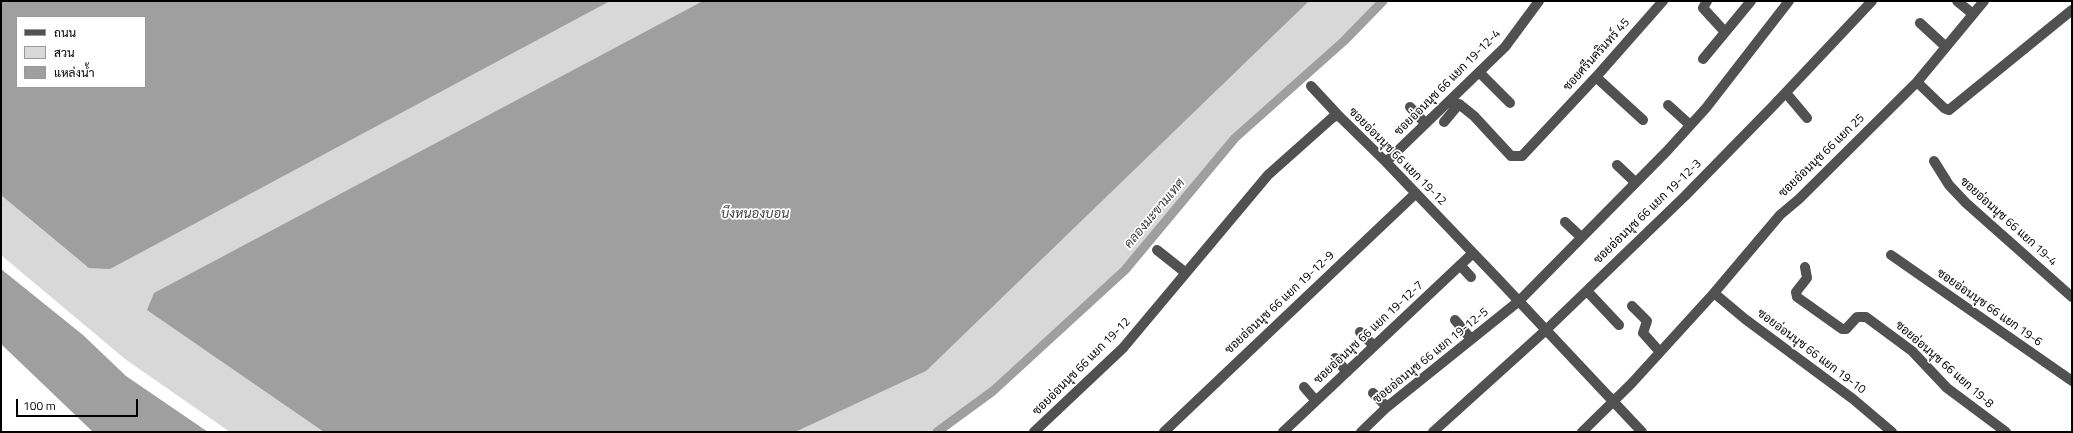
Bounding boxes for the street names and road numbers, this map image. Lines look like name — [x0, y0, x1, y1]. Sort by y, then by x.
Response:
street label: ซอยศรีนครินทร์ 45 — [1561, 16, 1633, 94]
street label: ซอยอ่อนนุช 66 แยก 19-12-4 — [1392, 27, 1504, 139]
street label: ซอยอ่อนนุช 66 แยก 19-12 — [1345, 105, 1449, 209]
street label: ซอยอ่อนนุช 66 แยก 25 — [1776, 111, 1868, 201]
street label: ซอยอ่อนนุช 66 แยก 19-12-3 — [1591, 157, 1705, 267]
street label: ซอยอ่อนนุช 66 แยก 19-4 — [1957, 175, 2059, 269]
street label: ซอยอ่อนนุช 66 แยก 19-12-9 — [1222, 249, 1338, 357]
street label: ซอยอ่อนนุช 66 แยก 19-6 — [1933, 266, 2045, 350]
street label: ซอยอ่อนนุช 66 แยก 19-12-7 — [1311, 279, 1427, 387]
street label: ซอยอ่อนนุช 66 แยก 19-12-5 — [1370, 305, 1492, 407]
street label: ซอยอ่อนนุช 66 แยก 19-10 — [1754, 306, 1868, 398]
street label: ซอยอ่อนนุช 66 แยก 19-12 — [1030, 315, 1134, 419]
street label: ซอยอ่อนนุช 66 แยก 19-8 — [1892, 318, 1996, 412]

